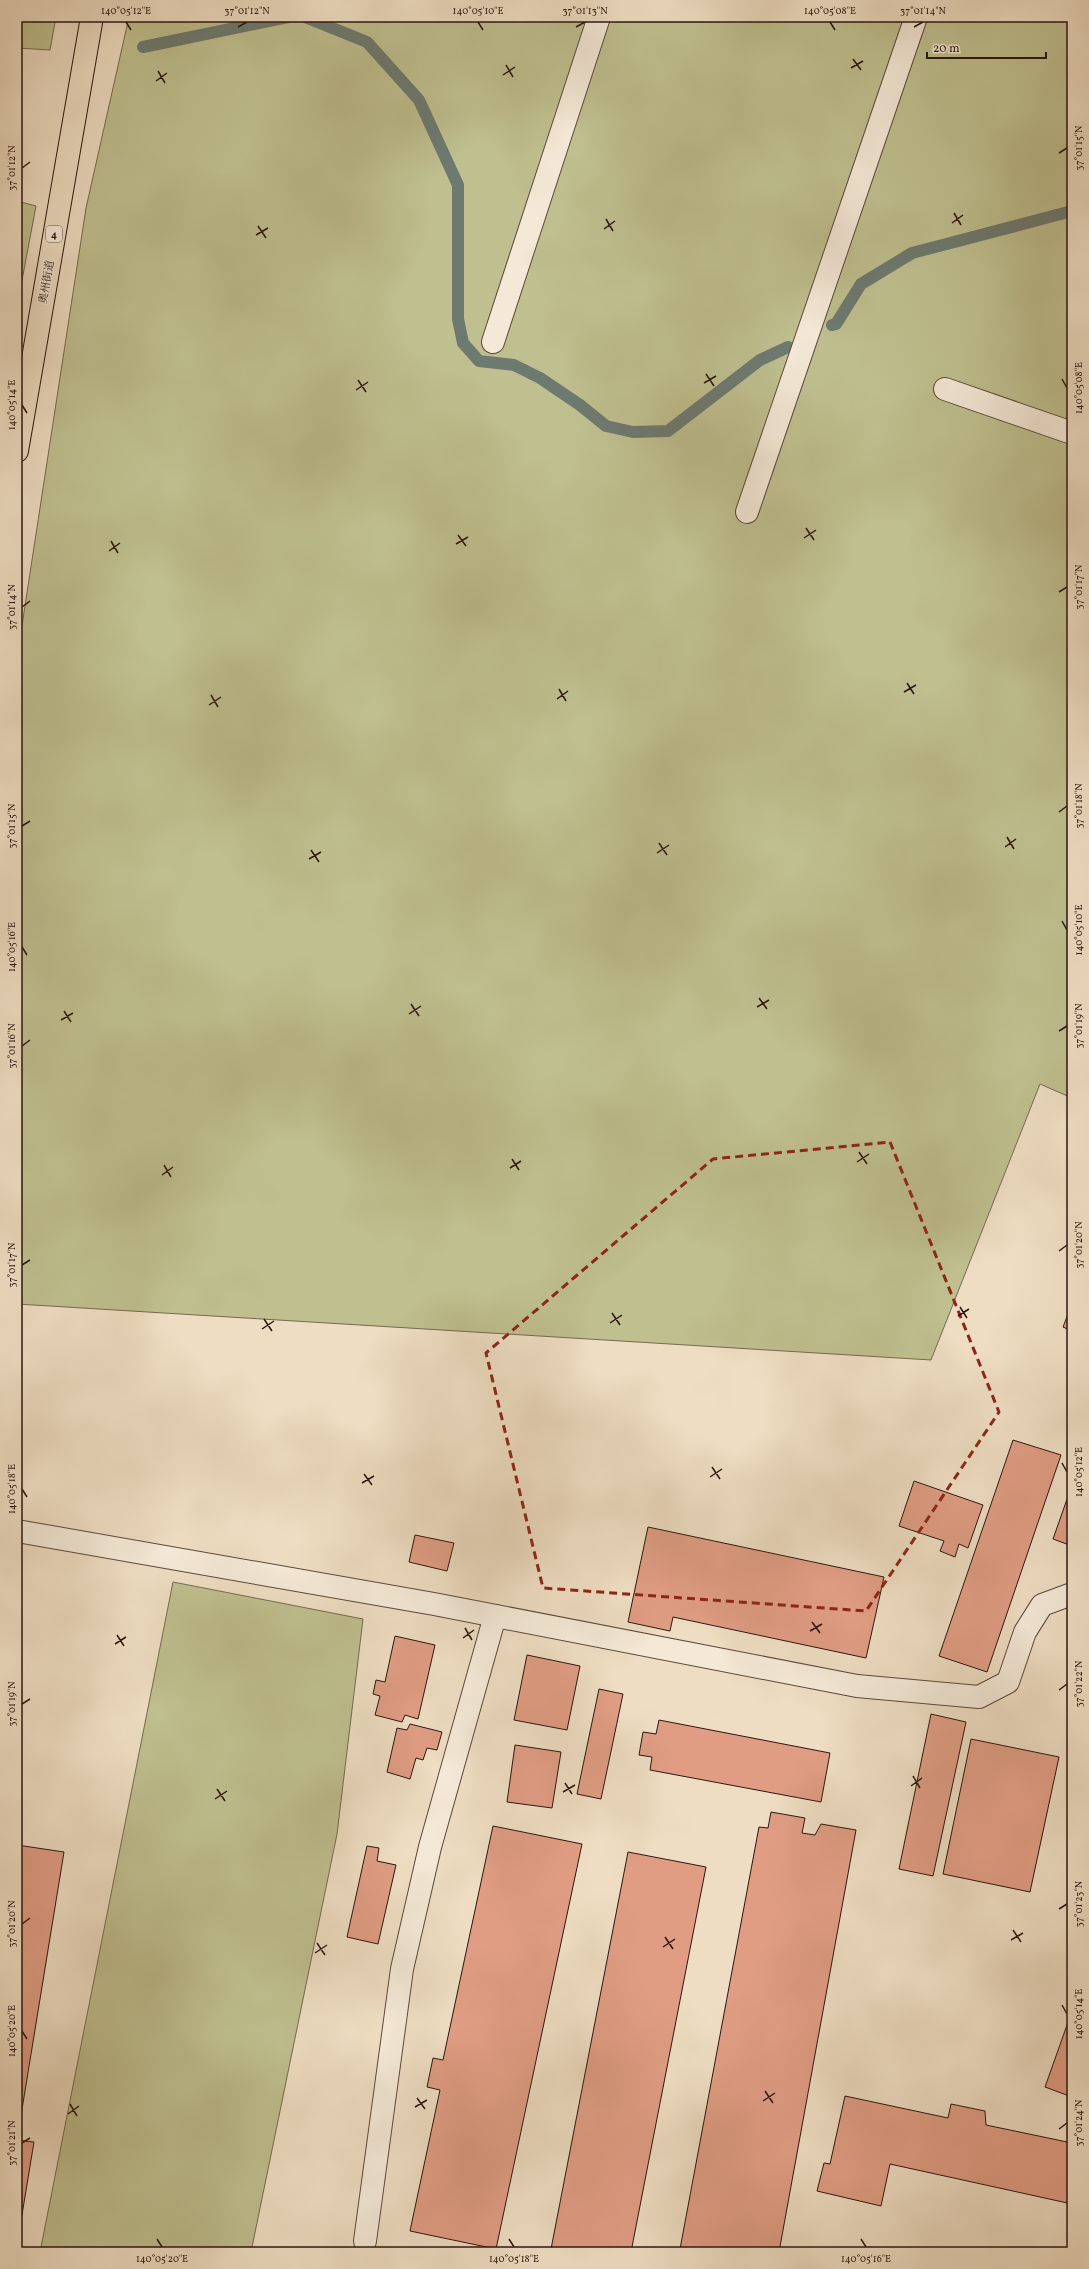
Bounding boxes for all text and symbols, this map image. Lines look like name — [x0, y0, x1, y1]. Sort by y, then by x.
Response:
text: 140°05'12"E — [101, 4, 151, 18]
text: 37°01'12"N — [224, 4, 270, 18]
text: 140°05'10"E — [453, 4, 503, 18]
text: 37°01'13"N — [562, 4, 608, 18]
text: 140°05'08"E — [804, 4, 856, 18]
text: 37°01'14"N — [900, 4, 946, 18]
scale bar — [927, 34, 1046, 60]
text: 20 m — [933, 41, 960, 57]
text: 37°01'15"N — [1072, 125, 1086, 170]
text: 37°01'12"N — [5, 145, 19, 191]
road number: 4 — [46, 226, 62, 242]
street label: 奥州街道 — [36, 259, 59, 305]
text: 140°05'08"E — [1072, 362, 1086, 414]
text: 140°05'14"E — [5, 380, 19, 430]
text: 37°01'17"N — [1072, 564, 1086, 609]
text: 37°01'14"N — [5, 584, 19, 630]
text: 37°01'18"N — [1072, 783, 1086, 829]
text: 37°01'15"N — [5, 803, 19, 848]
text: 140°05'10"E — [1072, 905, 1086, 955]
text: 140°05'16"E — [5, 922, 19, 972]
text: 37°01'19"N — [1072, 1003, 1086, 1049]
text: 37°01'16"N — [5, 1023, 19, 1069]
text: 37°01'20"N — [1072, 1221, 1086, 1269]
text: 37°01'17"N — [5, 1242, 19, 1287]
text: 140°05'12"E — [1072, 1447, 1086, 1497]
text: 140°05'18"E — [5, 1464, 19, 1514]
text: 37°01'22"N — [1072, 1660, 1086, 1707]
text: 37°01'19"N — [5, 1681, 19, 1727]
text: 37°01'23"N — [1072, 1880, 1086, 1927]
text: 37°01'20"N — [5, 1900, 19, 1948]
text: 140°05'14"E — [1072, 1989, 1086, 2039]
text: 140°05'20"E — [5, 2005, 19, 2057]
text: 37°01'24"N — [1072, 2099, 1086, 2146]
text: 37°01'21"N — [5, 2120, 19, 2166]
text: 140°05'20"E — [136, 2252, 188, 2266]
text: 140°05'18"E — [489, 2252, 539, 2266]
text: 140°05'16"E — [841, 2252, 891, 2266]

